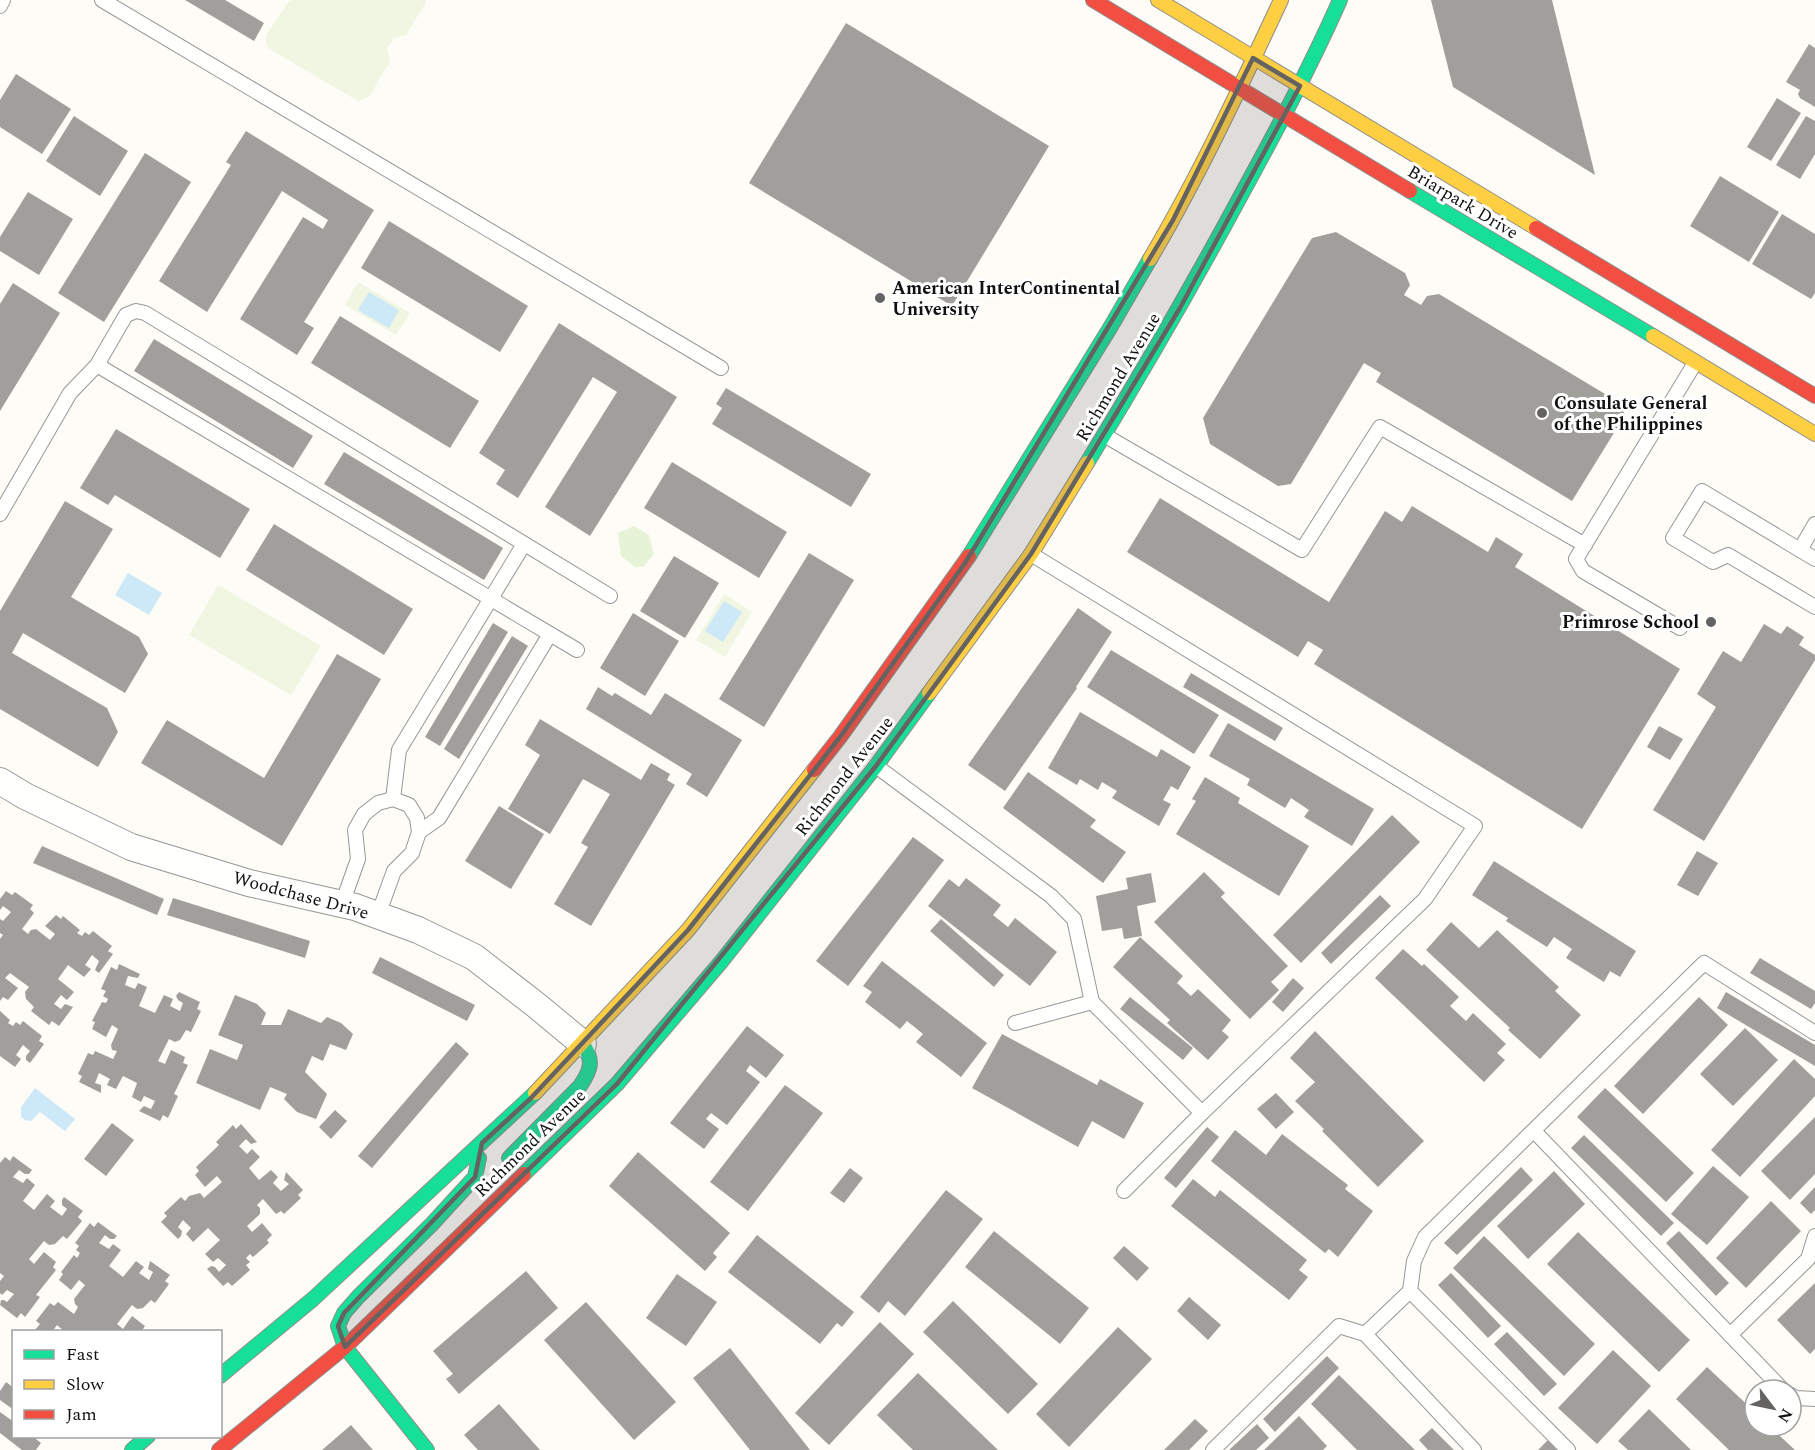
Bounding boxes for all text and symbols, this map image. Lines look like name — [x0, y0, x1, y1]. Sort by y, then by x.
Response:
street label: Briarpark Drive — [1402, 159, 1523, 246]
place label: American InterContinental University — [892, 275, 1120, 323]
marker: American InterContinental University — [873, 291, 887, 305]
street label: Richmond Avenue — [1069, 308, 1168, 447]
place label: Consulate General of the Philippines — [1554, 390, 1707, 438]
marker: Consulate General of the Philippines — [1535, 406, 1549, 420]
place label: Primrose School — [1562, 609, 1699, 636]
marker: Primrose School — [1704, 615, 1718, 629]
street label: Richmond Avenue — [789, 710, 900, 842]
street label: Woodchase Drive — [230, 864, 372, 927]
street label: Richmond Avenue — [468, 1083, 592, 1204]
legend — [12, 1330, 222, 1438]
text: Fast — [66, 1341, 99, 1368]
text: Slow — [66, 1371, 105, 1398]
north arrow — [1743, 1378, 1803, 1438]
text: Jam — [66, 1401, 97, 1428]
text: N — [1771, 1404, 1799, 1427]

